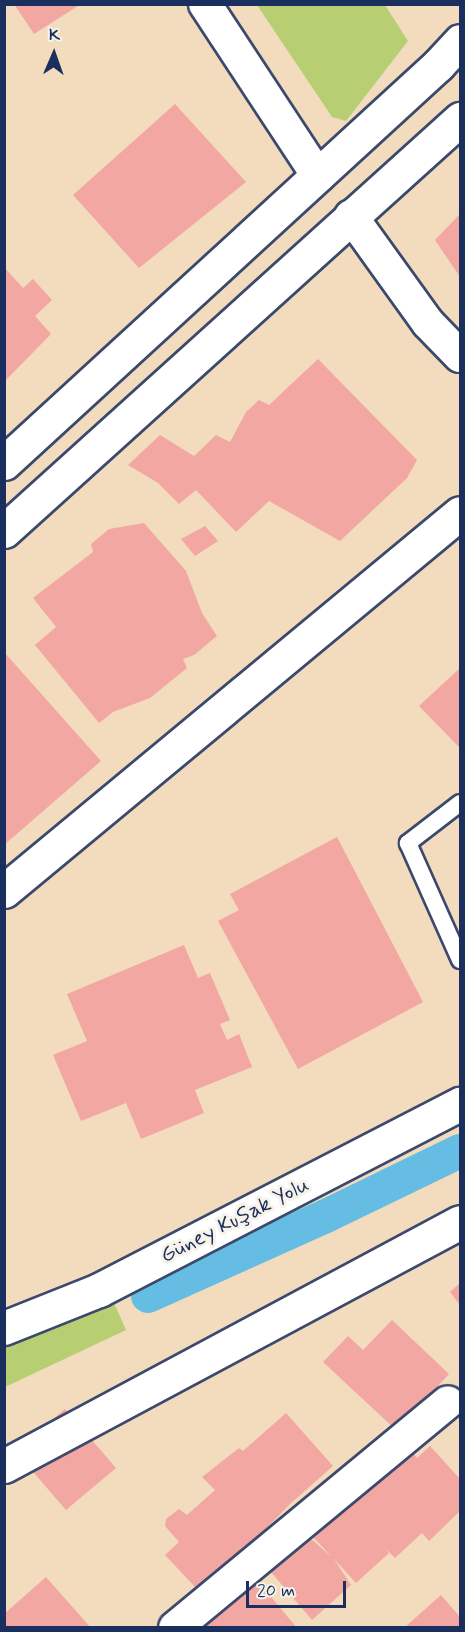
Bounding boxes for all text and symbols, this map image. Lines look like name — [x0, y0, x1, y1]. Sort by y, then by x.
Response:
north arrow — [24, 24, 84, 84]
text: K — [49, 25, 61, 46]
street label: Güney Kuşak Yolu — [155, 1171, 315, 1271]
scale bar — [249, 1569, 350, 1607]
text: 20 m — [257, 1579, 295, 1603]

